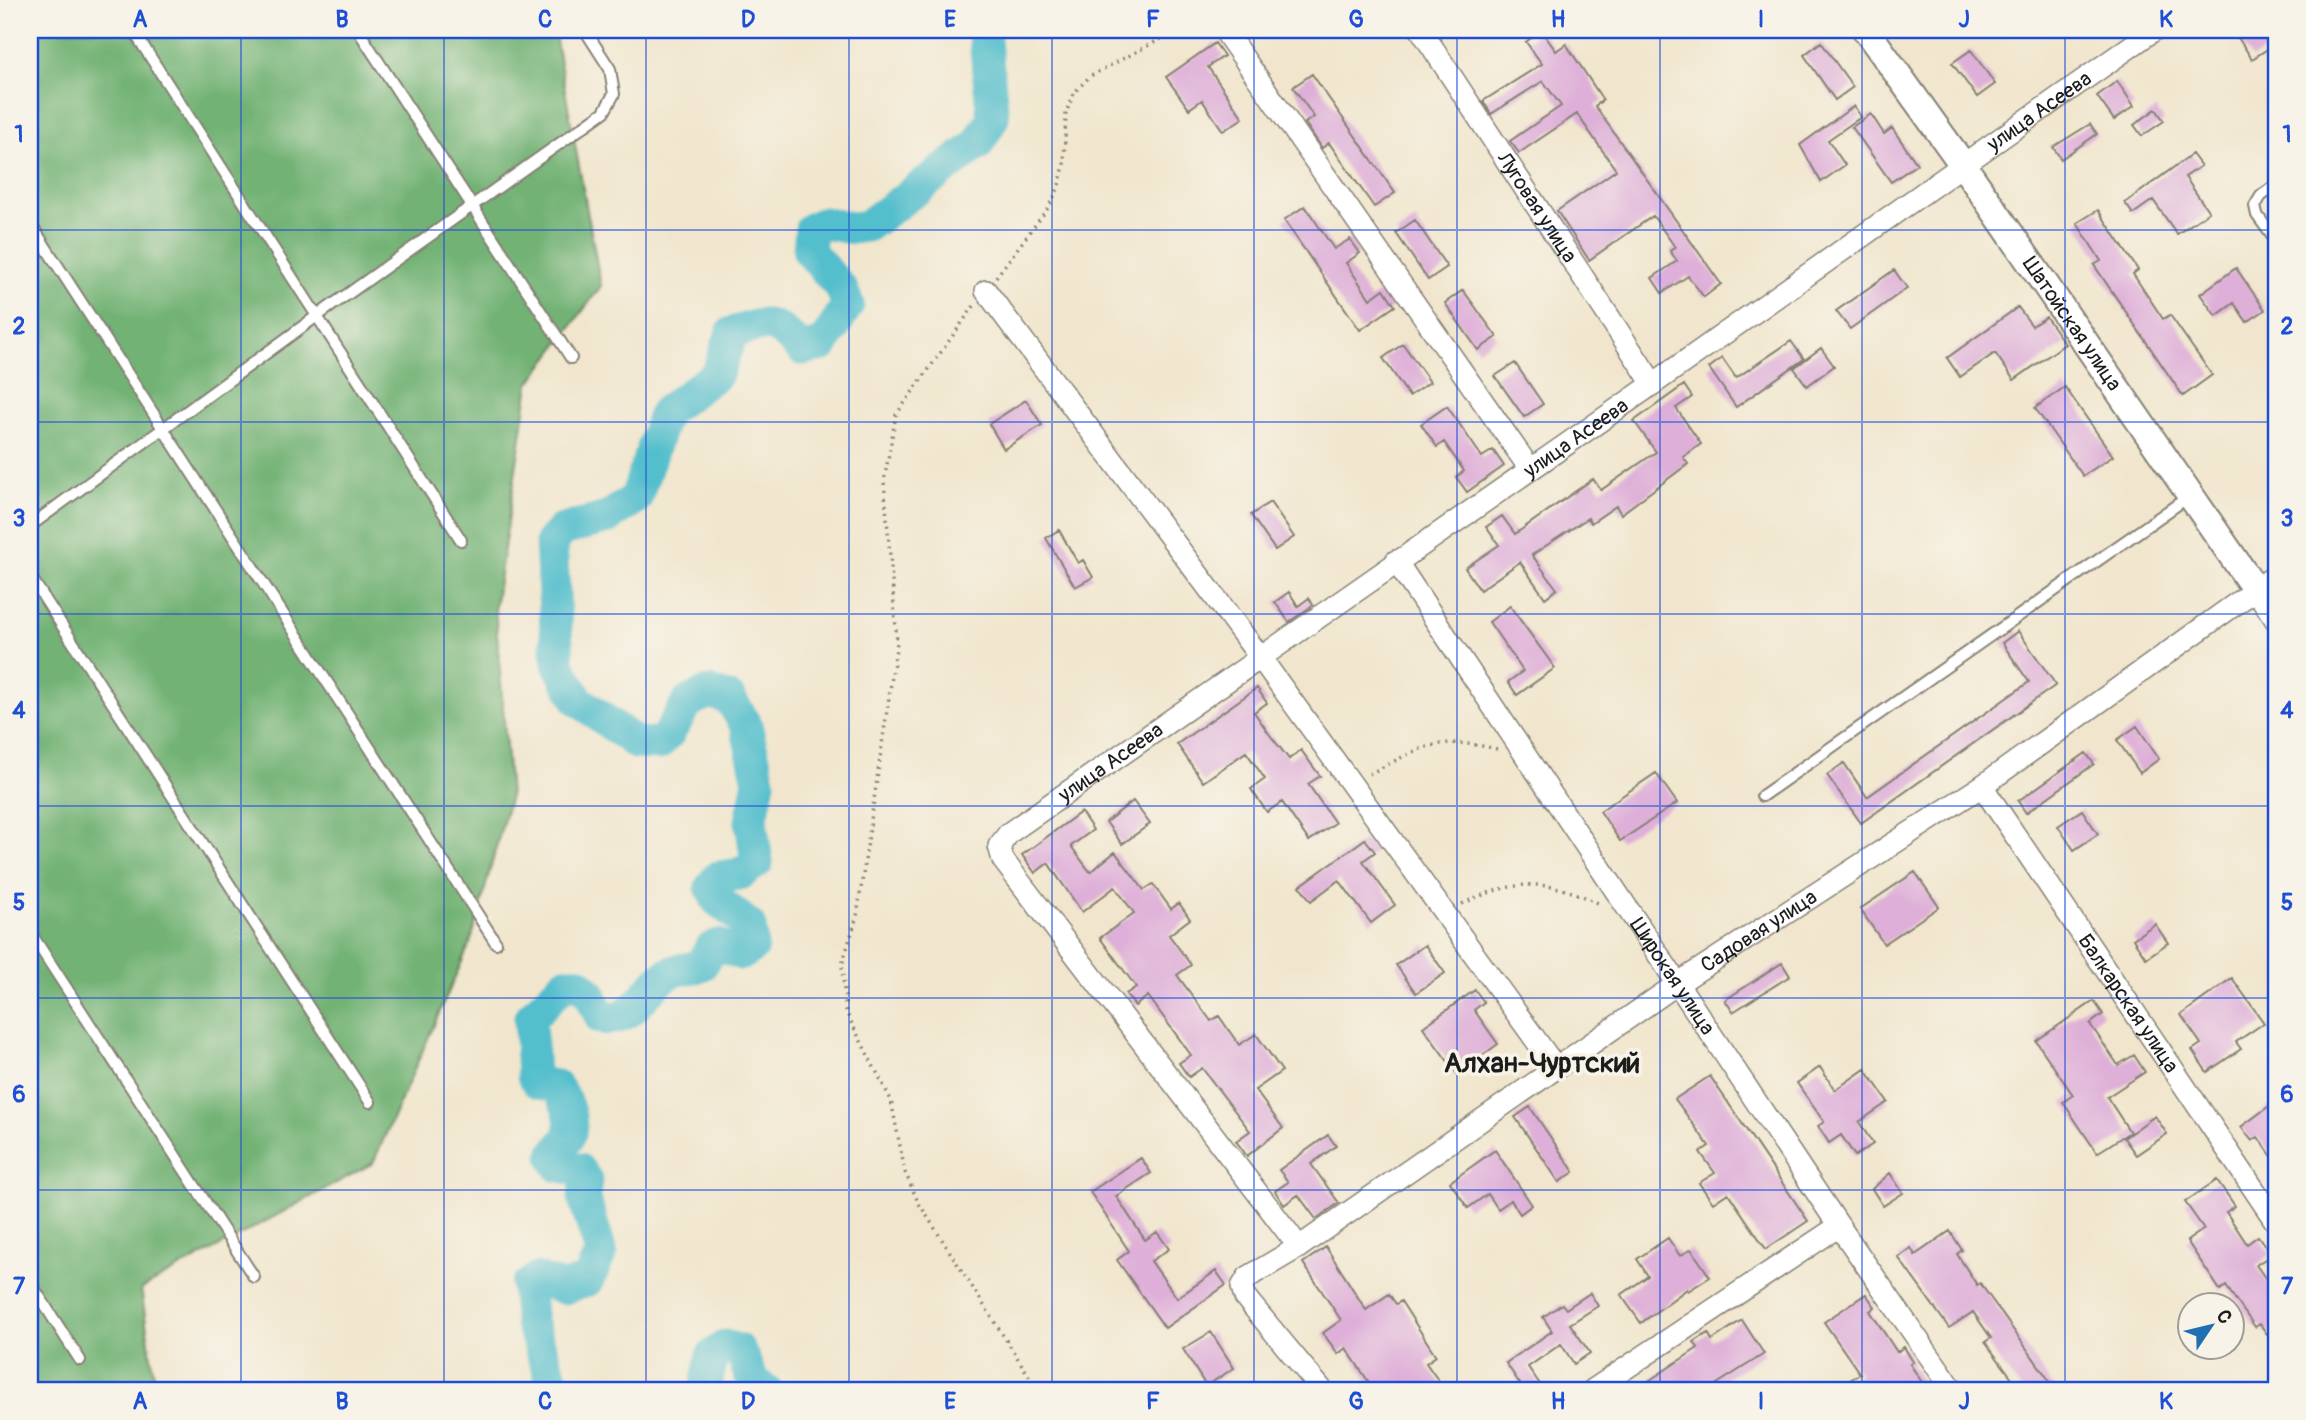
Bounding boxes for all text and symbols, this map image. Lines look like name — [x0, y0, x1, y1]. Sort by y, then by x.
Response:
text: A — [133, 5, 148, 34]
text: B — [335, 5, 349, 34]
text: C — [538, 5, 552, 34]
text: D — [741, 5, 755, 34]
text: E — [944, 5, 956, 34]
text: F — [1146, 5, 1160, 34]
text: G — [1348, 5, 1364, 34]
text: H — [1551, 5, 1565, 34]
text: I — [1758, 5, 1764, 34]
text: J — [1958, 5, 1970, 34]
text: K — [2159, 5, 2173, 34]
street label: улица Асеева — [1981, 65, 2097, 158]
text: 1 — [15, 120, 24, 149]
text: 1 — [2283, 120, 2292, 149]
street label: Луговая улица — [1490, 146, 1583, 268]
street label: Шатойская улица — [2016, 252, 2128, 396]
text: 2 — [13, 312, 26, 341]
text: 2 — [2281, 312, 2294, 341]
street label: улица Асеева — [1517, 392, 1634, 485]
text: 3 — [13, 504, 25, 533]
text: 3 — [2281, 504, 2293, 533]
text: 4 — [12, 696, 26, 725]
text: 4 — [2280, 696, 2294, 725]
street label: улица Асеева — [1052, 717, 1169, 809]
street label: Садовая улица — [1696, 884, 1822, 979]
text: 5 — [13, 888, 25, 917]
text: 5 — [2281, 888, 2293, 917]
street label: Широкая улица — [1624, 913, 1721, 1040]
street label: Балкарская улица — [2072, 929, 2185, 1078]
district label: Алхан-Чуртский — [1444, 1046, 1640, 1081]
text: 6 — [12, 1080, 26, 1109]
text: 6 — [2280, 1080, 2294, 1109]
text: 7 — [13, 1272, 26, 1301]
text: 7 — [2281, 1272, 2294, 1301]
north arrow — [2176, 1290, 2246, 1360]
text: С — [2211, 1305, 2237, 1329]
text: A — [133, 1387, 148, 1416]
text: B — [335, 1387, 349, 1416]
text: C — [538, 1387, 552, 1416]
text: D — [741, 1387, 755, 1416]
text: E — [944, 1387, 956, 1416]
text: F — [1146, 1387, 1160, 1416]
text: G — [1348, 1387, 1364, 1416]
text: H — [1551, 1387, 1565, 1416]
text: I — [1758, 1387, 1764, 1416]
text: J — [1958, 1387, 1970, 1416]
text: K — [2159, 1387, 2173, 1416]

